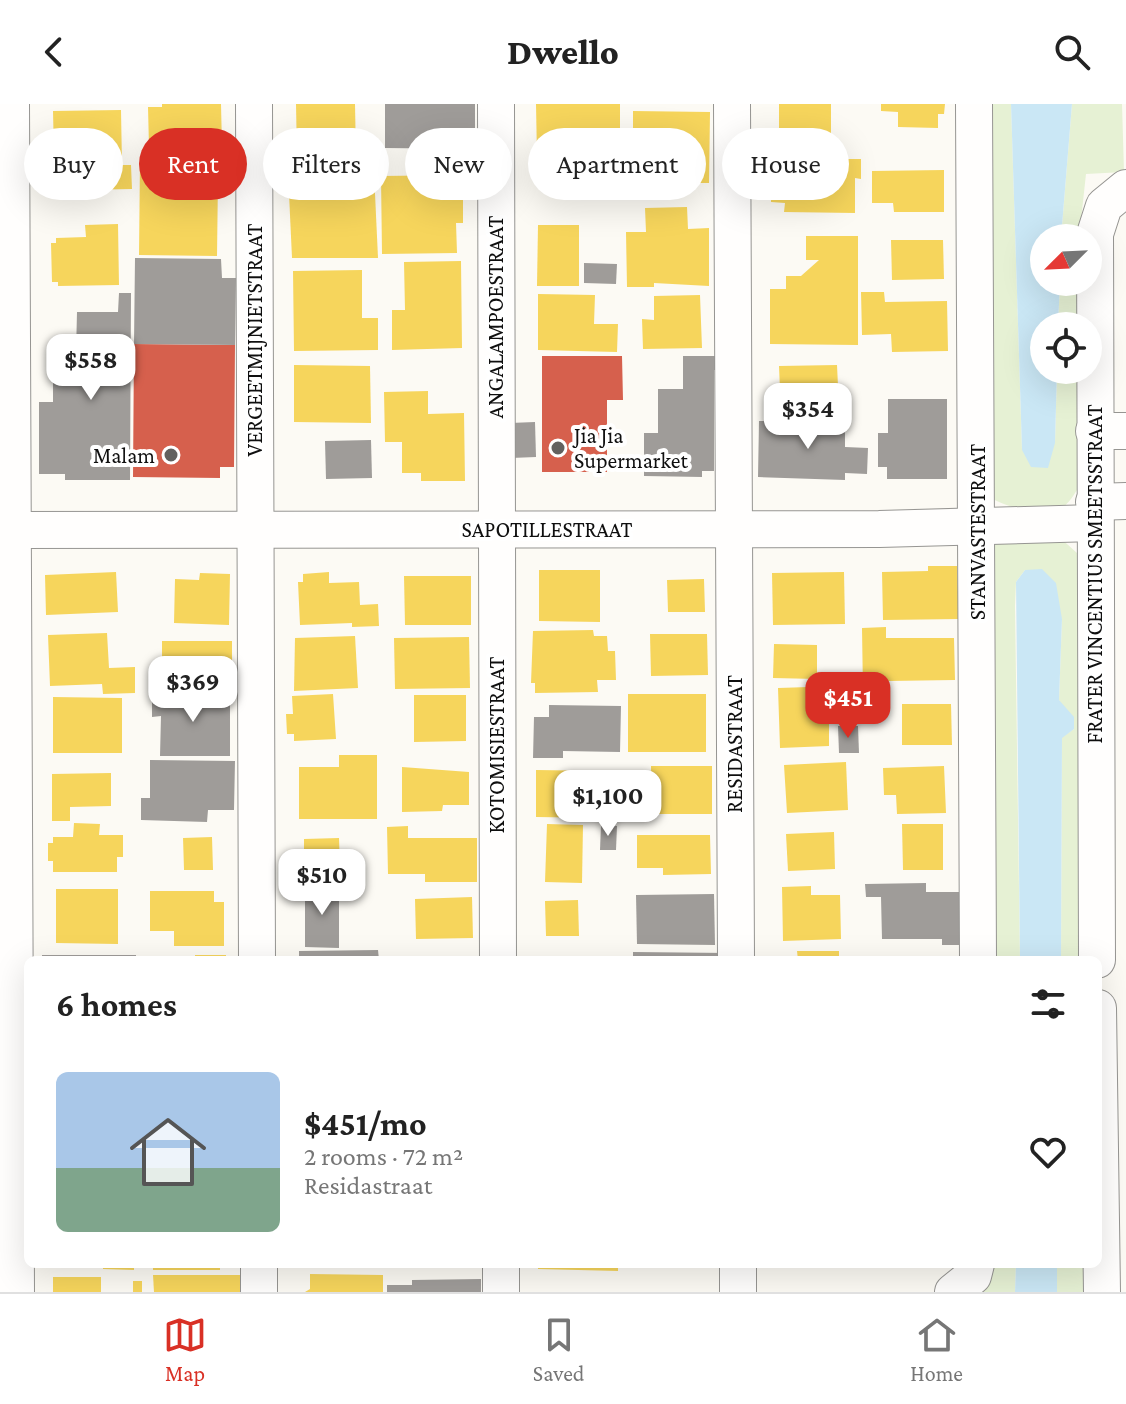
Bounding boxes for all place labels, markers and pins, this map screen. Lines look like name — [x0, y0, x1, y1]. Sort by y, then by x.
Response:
pin: $558 — [44, 334, 138, 402]
pin: $354 — [761, 383, 855, 451]
place label: Jia Jia Supermarket — [572, 423, 689, 473]
marker: Jia Jia Supermarket — [549, 439, 567, 457]
place label: Malam — [93, 443, 155, 468]
marker: Malam — [162, 446, 180, 464]
pin: $369 — [146, 656, 240, 724]
pin: $451 — [801, 672, 895, 740]
pin: $1,100 — [543, 770, 673, 838]
pin: $510 — [275, 849, 369, 917]

